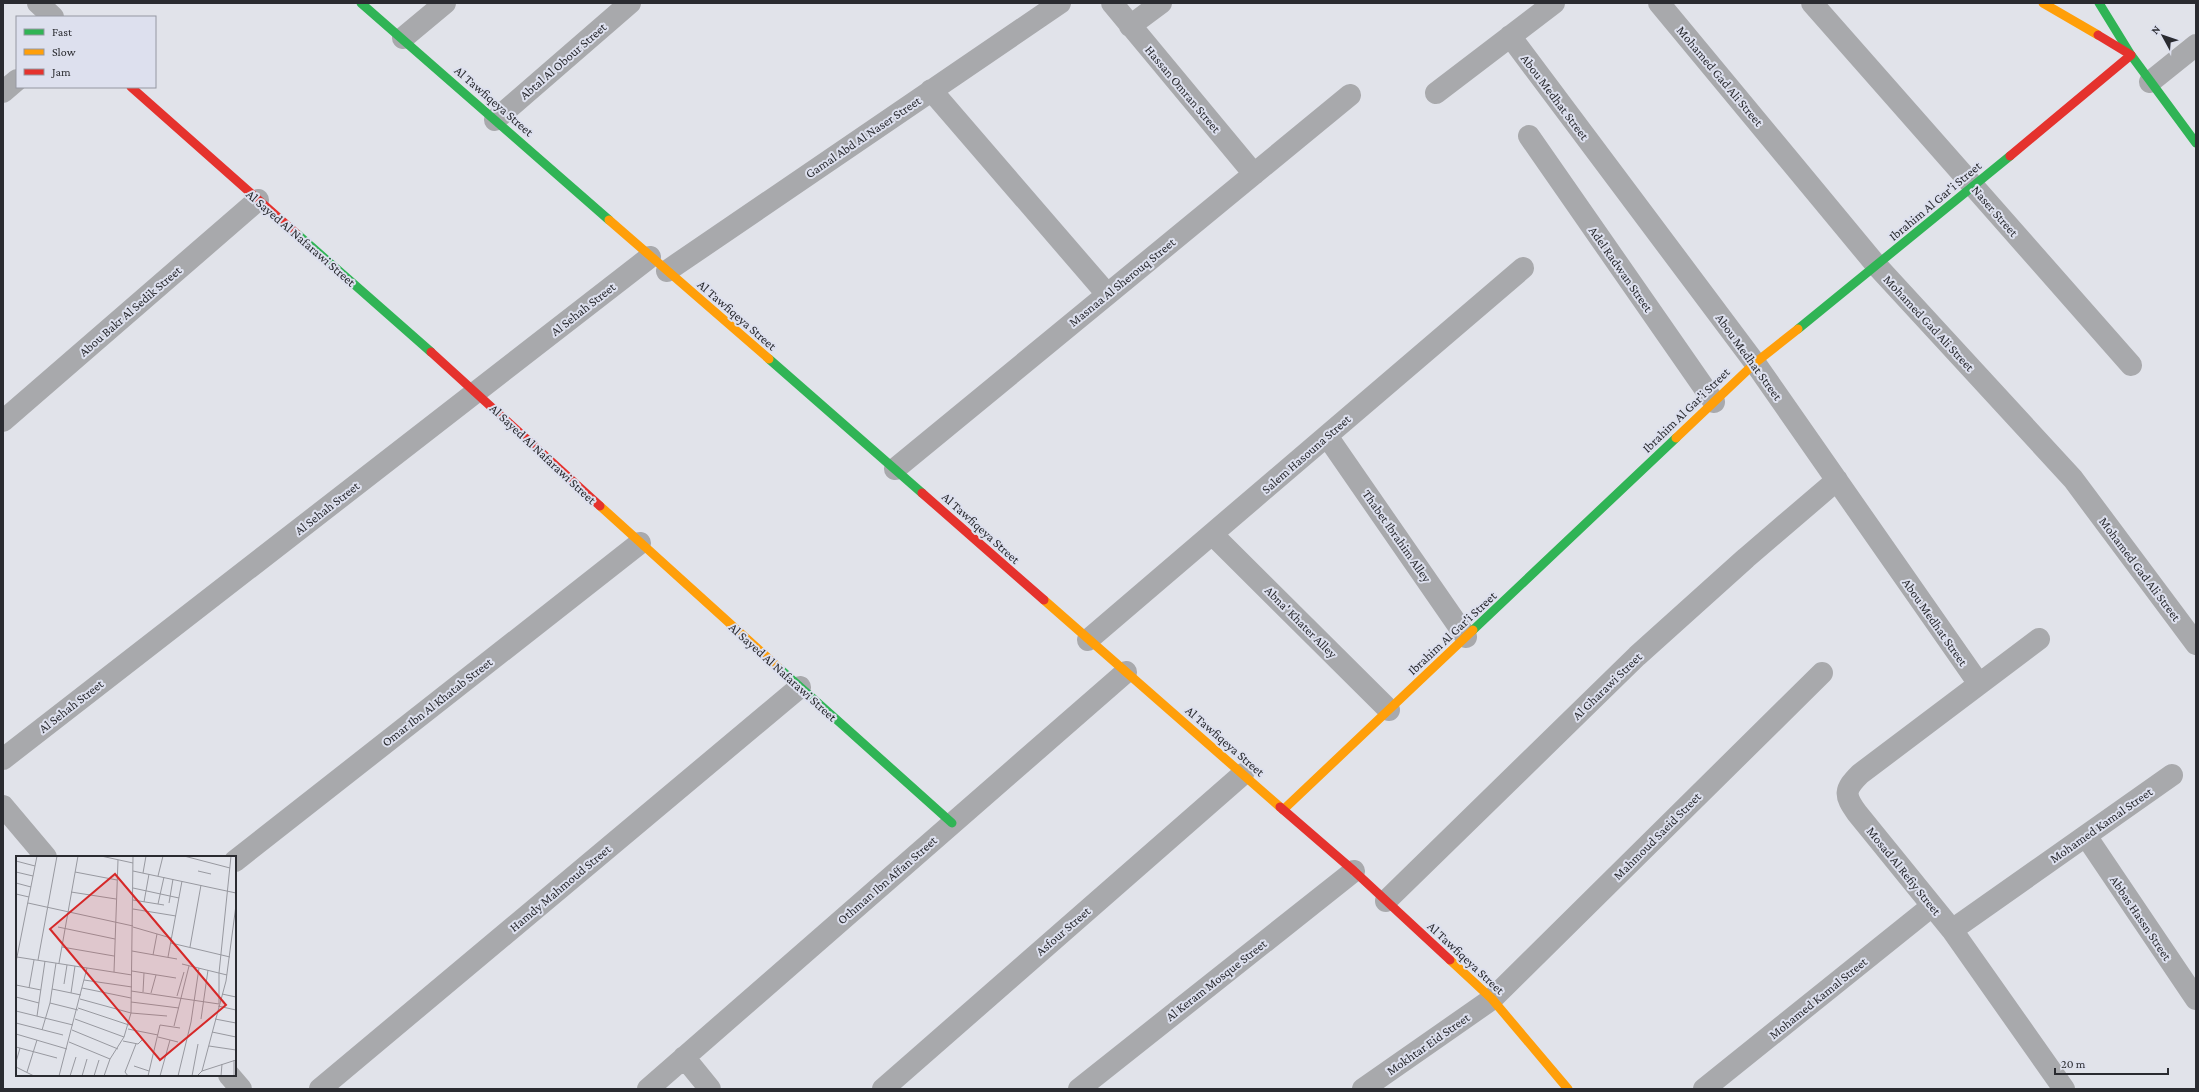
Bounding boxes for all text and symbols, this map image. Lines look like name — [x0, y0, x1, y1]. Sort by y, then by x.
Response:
legend — [16, 16, 156, 88]
north arrow — [2143, 16, 2183, 56]
street label: Abtal Al Obour Street — [517, 19, 610, 103]
text: N — [2148, 22, 2163, 36]
street label: Mohamed Gad Ali Street — [1674, 23, 1767, 130]
text: Fast — [52, 25, 73, 39]
street label: Hassan Omran Street — [1142, 42, 1224, 136]
text: Slow — [52, 45, 76, 59]
street label: Abou Medhat Street — [1518, 51, 1593, 143]
street label: Al Tawfiqeya Street — [452, 63, 537, 140]
text: Jam — [51, 65, 71, 79]
street label: Gamal Abd Al Naser Street — [802, 92, 924, 181]
street label: Ibrahim Al Gar'i Street — [1886, 158, 1985, 244]
street label: Naser Street — [1969, 182, 2022, 240]
street label: Al Sayed Al Nafarawi Street — [243, 186, 359, 290]
street label: Adel Radwan Street — [1586, 223, 1657, 315]
street label: Masnaa Al Sherouq Street — [1066, 234, 1179, 330]
street label: Abou Bakr Al Sedik Street — [76, 262, 185, 359]
street label: Mohamed Gad Ali Street — [1880, 272, 1978, 375]
street label: Al Tawfiqeya Street — [695, 277, 780, 354]
street label: Al Sehah Street — [548, 279, 619, 339]
street label: Abou Medhat Street — [1713, 311, 1786, 404]
street label: Ibrahim Al Gar'i Street — [1639, 364, 1733, 456]
street label: Al Sayed Al Nafarawi Street — [487, 401, 600, 508]
street label: Salem Hasouna Street — [1258, 411, 1354, 497]
street label: Al Sehah Street — [292, 478, 363, 538]
street label: Thabet Ibrahim Alley — [1359, 487, 1435, 586]
street label: Al Tawfiqeya Street — [939, 489, 1024, 567]
street label: Mohamed Gad Ali Street — [2096, 514, 2184, 625]
street label: Abou Medhat Street — [1899, 575, 1971, 669]
street label: Abna' Khater Alley — [1262, 583, 1341, 662]
street label: Ibrahim Al Gar'i Street — [1405, 588, 1500, 678]
street label: Al Sayed Al Nafarawi Street — [726, 620, 841, 725]
street label: Al Gharawi Street — [1569, 649, 1645, 723]
street label: Omar Ibn Al Khatab Street — [379, 654, 496, 750]
street label: Al Sehah Street — [36, 676, 107, 736]
street label: Al Tawfiqeya Street — [1183, 703, 1268, 780]
street label: Mohamed Kamal Street — [2047, 784, 2156, 866]
street label: Mahmoud Saeid Street — [1610, 789, 1704, 883]
street label: Mosad Al Refiy Street — [1864, 824, 1945, 919]
street label: Othman Ibn Affan Street — [834, 832, 940, 927]
street label: Hamdy Mahmoud Street — [506, 841, 614, 935]
inset map — [16, 856, 236, 1076]
street label: Abbas Hassn Street — [2107, 873, 2175, 964]
street label: Asfour Street — [1033, 903, 1094, 959]
street label: Al Tawfiqeya Street — [1424, 919, 1508, 998]
street label: Al Keram Mosque Street — [1163, 935, 1270, 1024]
street label: Mohamed Kamal Street — [1766, 953, 1871, 1042]
street label: Mokhtar Eid Street — [1384, 1009, 1473, 1078]
scale bar — [2055, 1050, 2168, 1076]
text: 20 m — [2061, 1057, 2086, 1071]

